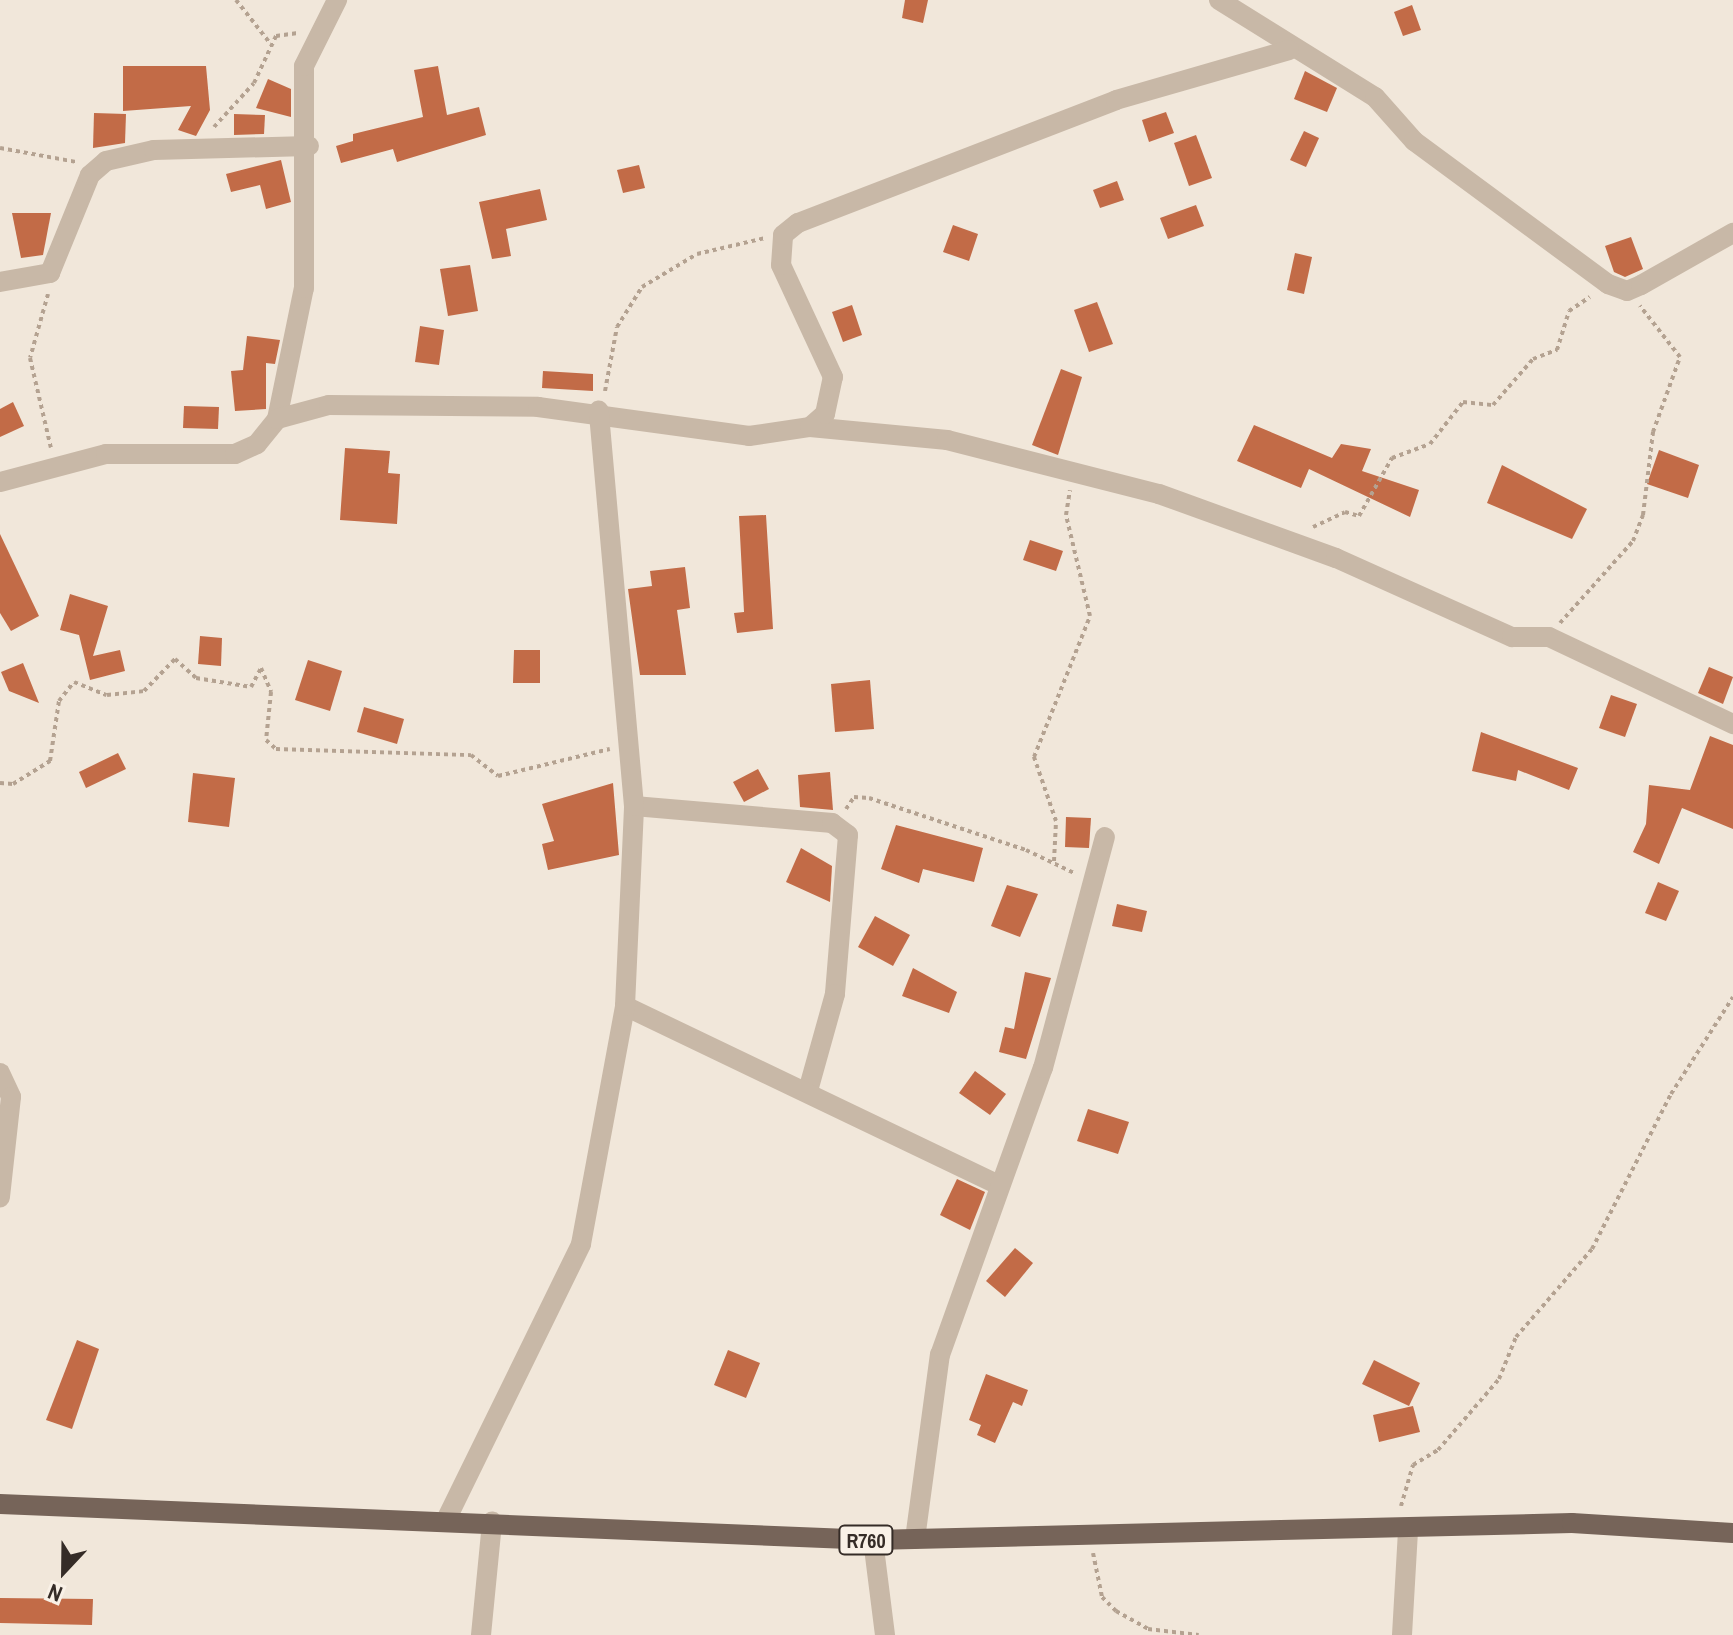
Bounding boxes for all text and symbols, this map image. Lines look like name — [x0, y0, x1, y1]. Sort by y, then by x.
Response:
road number: R760 — [838, 1524, 894, 1556]
north arrow — [24, 1531, 104, 1611]
text: N — [43, 1577, 67, 1610]

